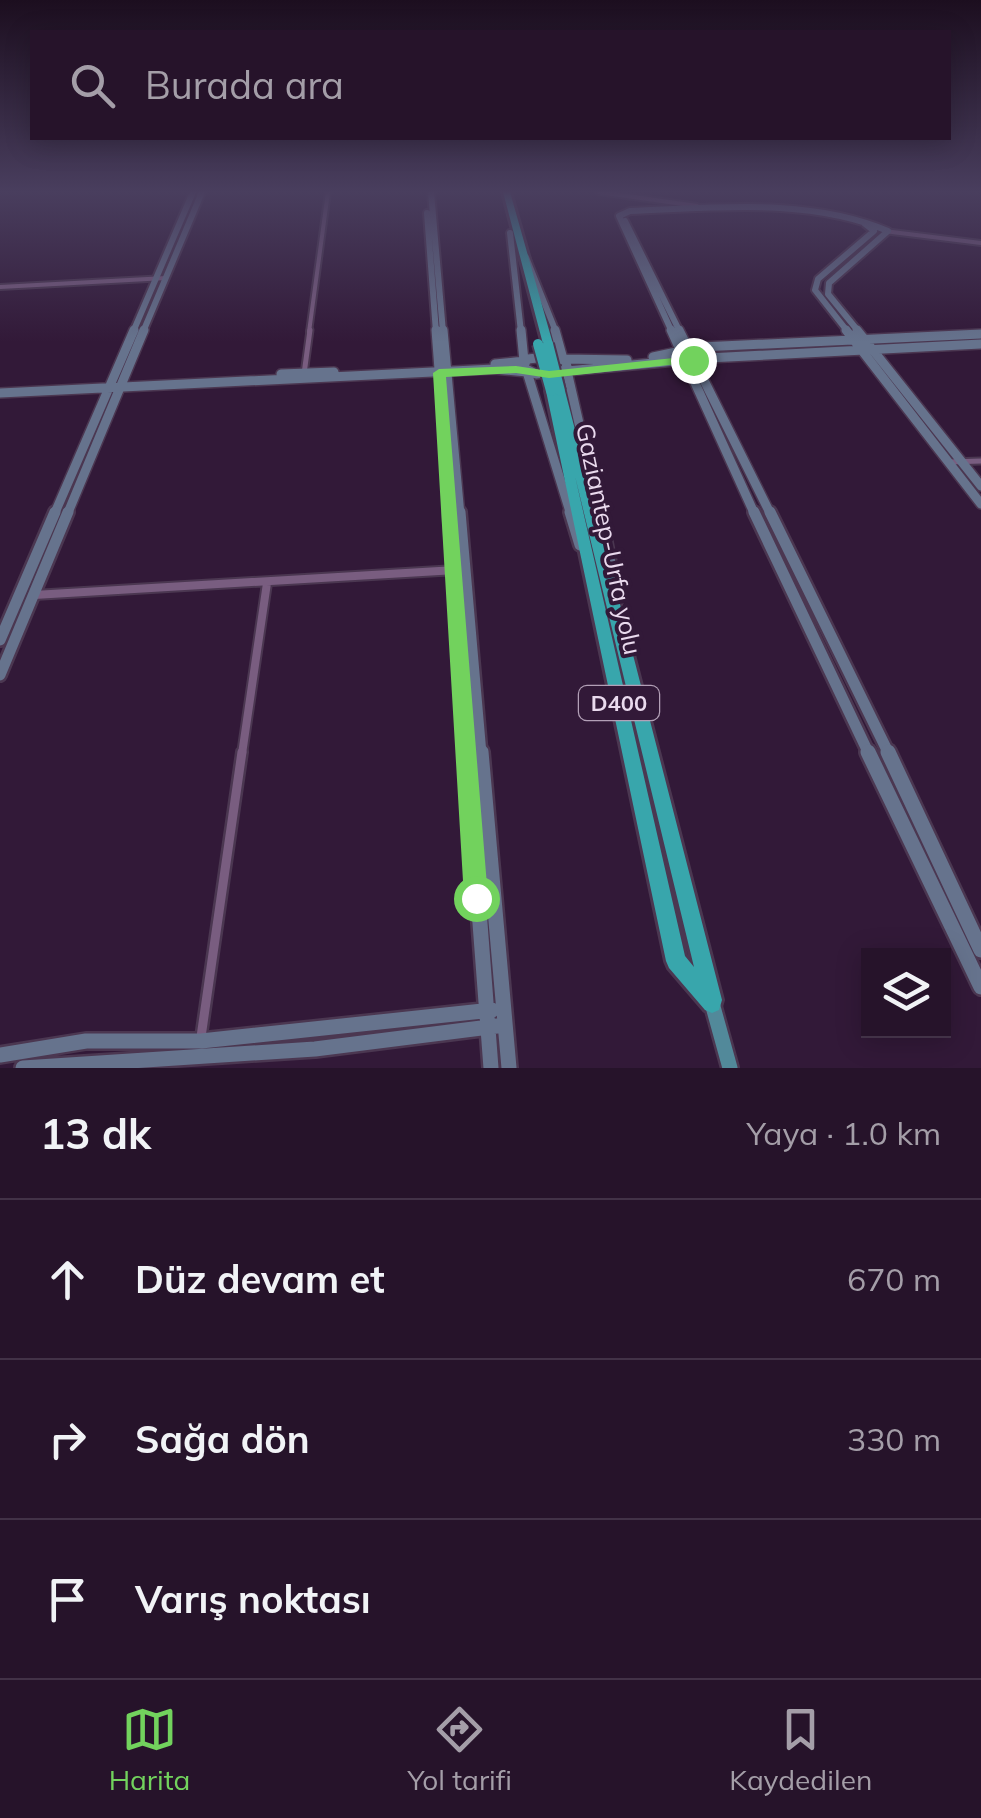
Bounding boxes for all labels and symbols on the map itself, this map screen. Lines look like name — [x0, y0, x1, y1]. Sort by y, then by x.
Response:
route end — [671, 338, 717, 384]
street label: Gaziantep-Urfa yolu — [570, 420, 649, 657]
road number: D400 — [579, 686, 659, 720]
route start — [454, 876, 500, 922]

